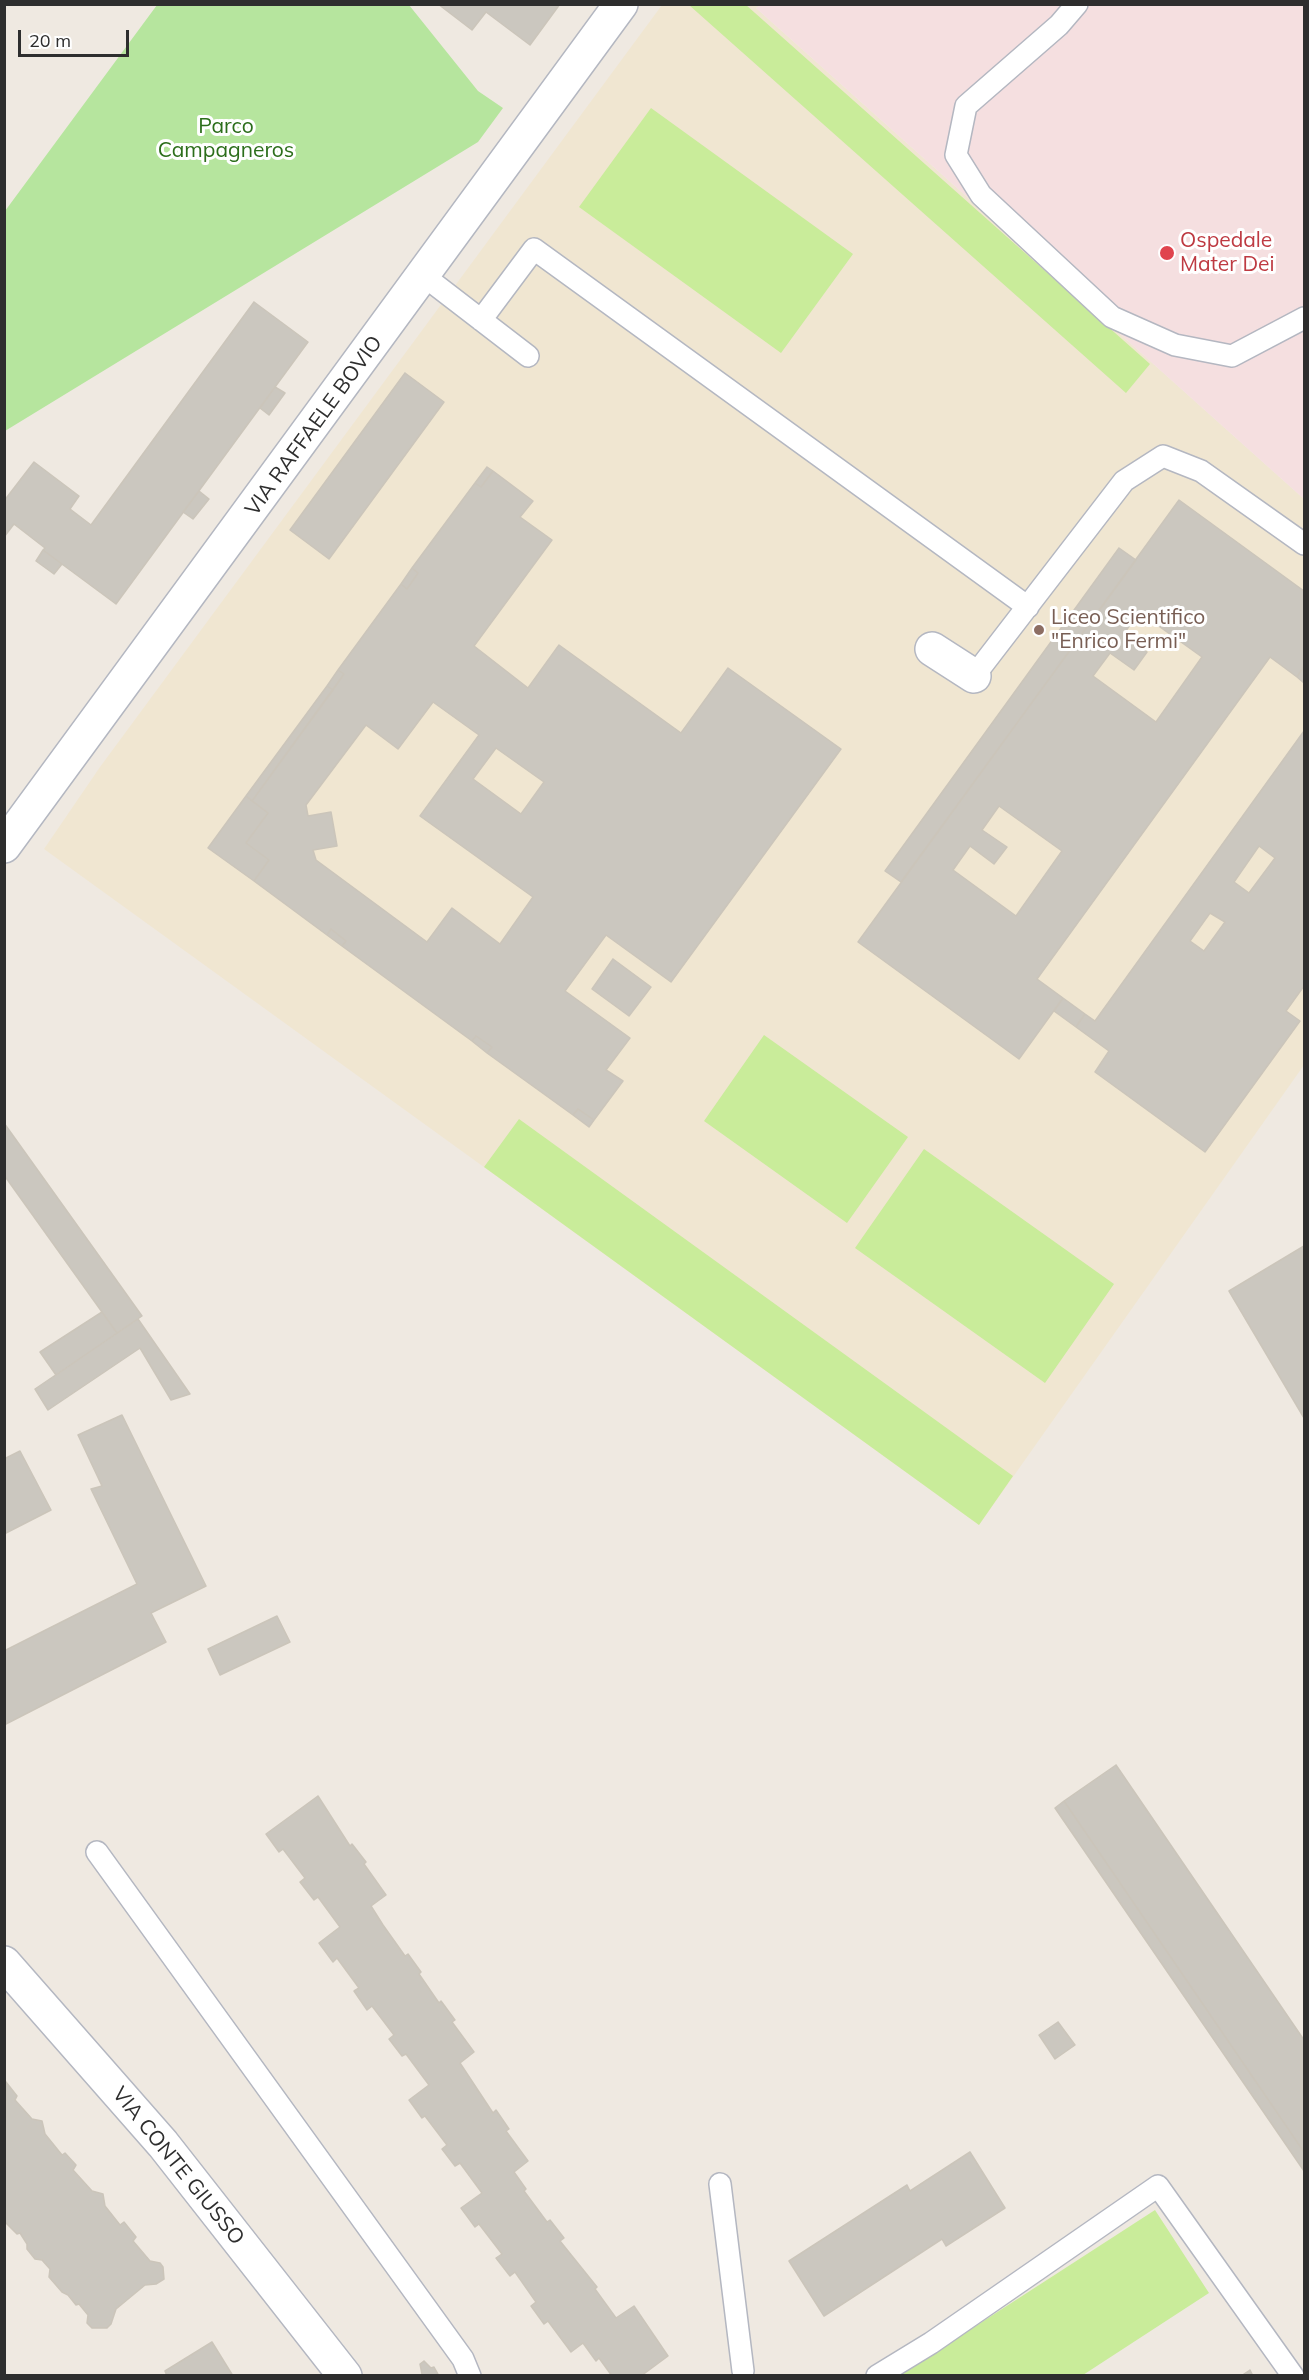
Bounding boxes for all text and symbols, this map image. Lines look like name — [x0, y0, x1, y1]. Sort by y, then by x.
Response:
scale bar — [21, 18, 132, 56]
text: 20 m — [29, 29, 71, 52]
park label: Parco Campagneros — [158, 114, 294, 164]
place label: Ospedale Mater Dei — [1180, 228, 1274, 278]
marker: Ospedale Mater Dei — [1158, 244, 1176, 262]
street label: VIA RAFFAELE BOVIO — [240, 331, 388, 521]
place label: Liceo Scientifico "Enrico Fermi" — [1051, 605, 1205, 655]
marker: Liceo Scientifico "Enrico Fermi" — [1032, 623, 1046, 637]
street label: VIA CONTE GIUSSO — [107, 2082, 249, 2250]

